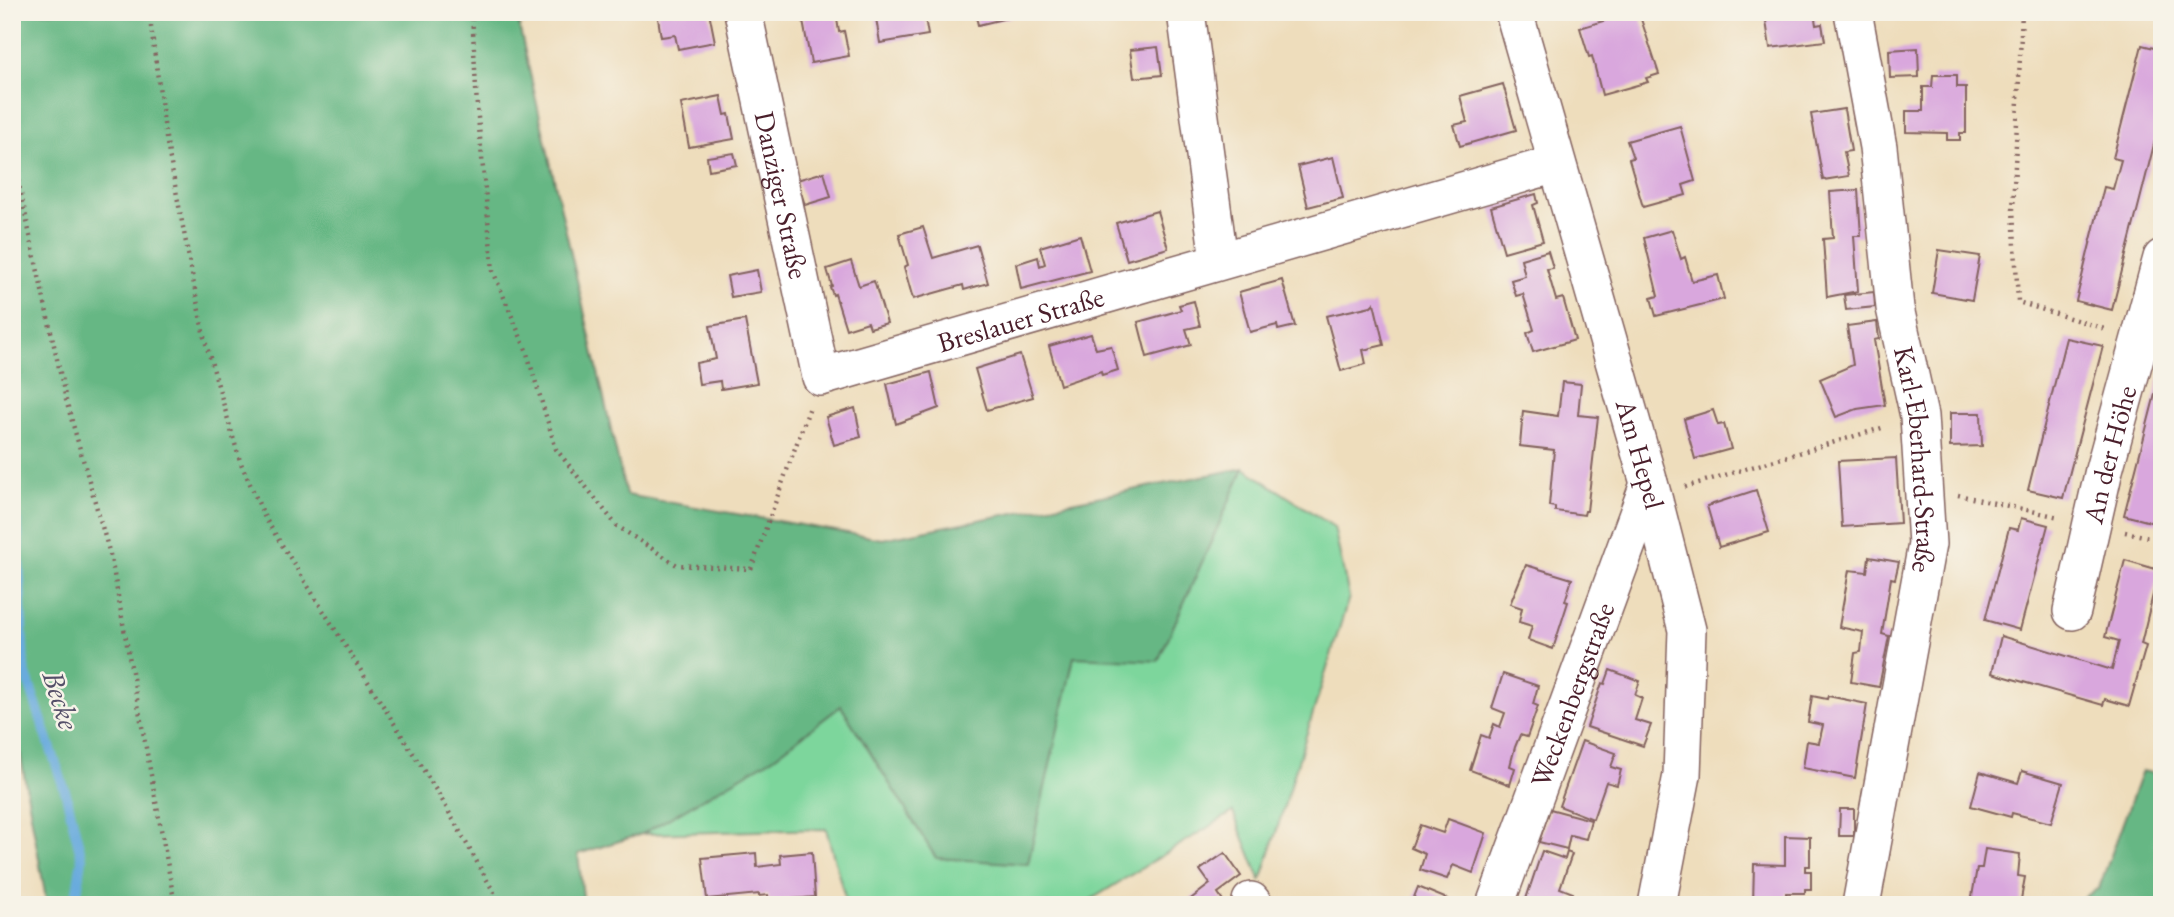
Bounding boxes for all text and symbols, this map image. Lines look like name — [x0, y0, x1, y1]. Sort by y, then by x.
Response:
street label: Danziger Straße — [747, 108, 817, 282]
street label: Breslauer Straße — [933, 278, 1108, 360]
street label: Karl-Eberhard-Straße — [1886, 343, 1945, 576]
street label: An der Höhe — [2074, 381, 2144, 528]
street label: Am Hepel — [1608, 394, 1673, 513]
street label: Weckenbergstraße — [1522, 597, 1622, 792]
water label: Becke — [33, 664, 90, 735]

